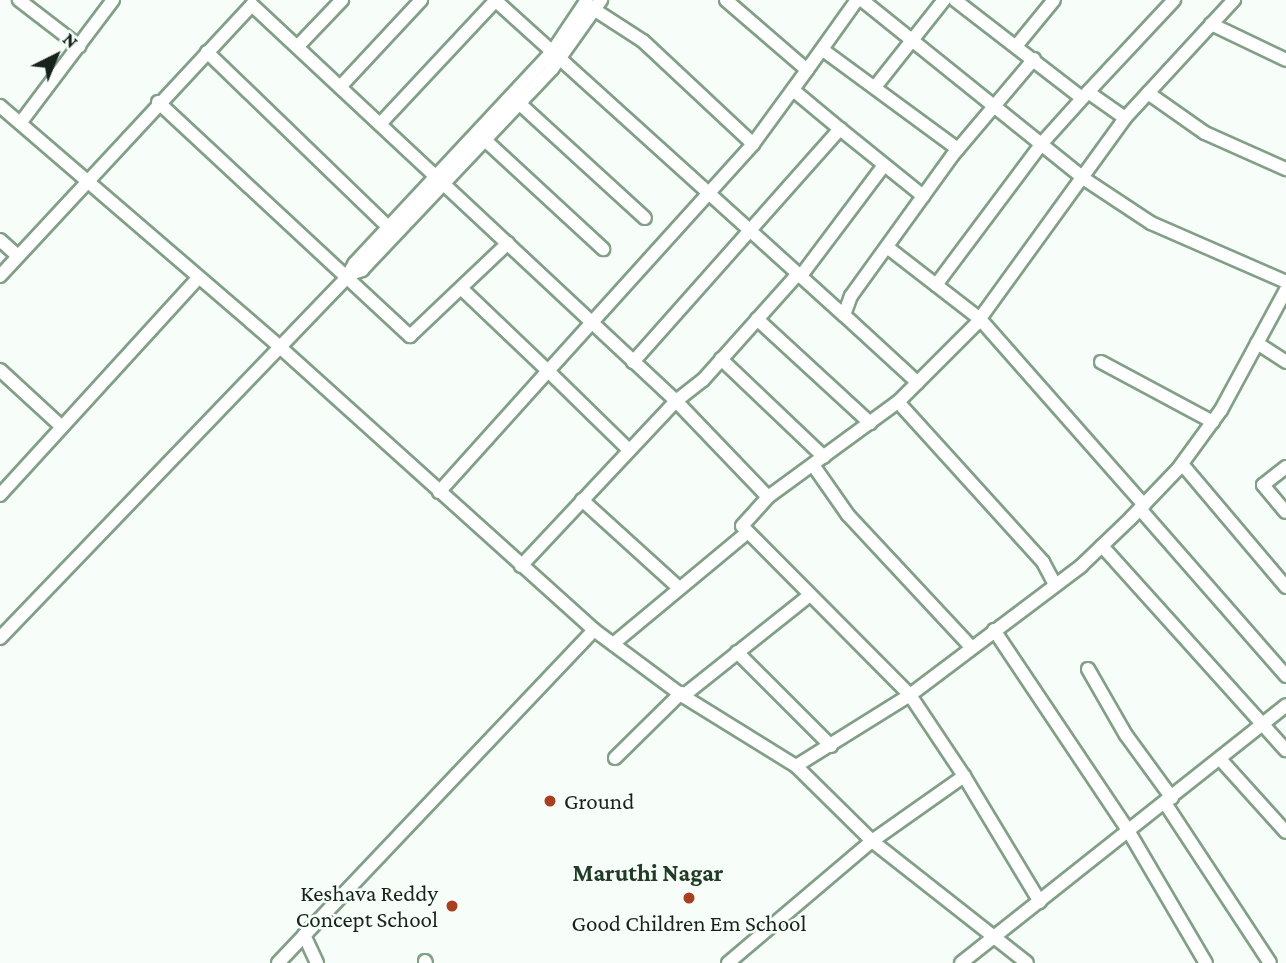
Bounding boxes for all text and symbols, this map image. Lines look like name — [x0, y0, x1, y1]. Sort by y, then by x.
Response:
north arrow — [21, 21, 91, 91]
text: N — [59, 28, 83, 52]
place label: Ground — [564, 787, 634, 815]
marker: Ground — [542, 793, 558, 809]
district label: Maruthi Nagar — [573, 859, 723, 887]
place label: Keshava Reddy Concept School — [296, 879, 438, 933]
marker: Good Children Em School — [681, 890, 697, 906]
marker: Keshava Reddy Concept School — [444, 898, 460, 914]
place label: Good Children Em School — [571, 909, 807, 937]

